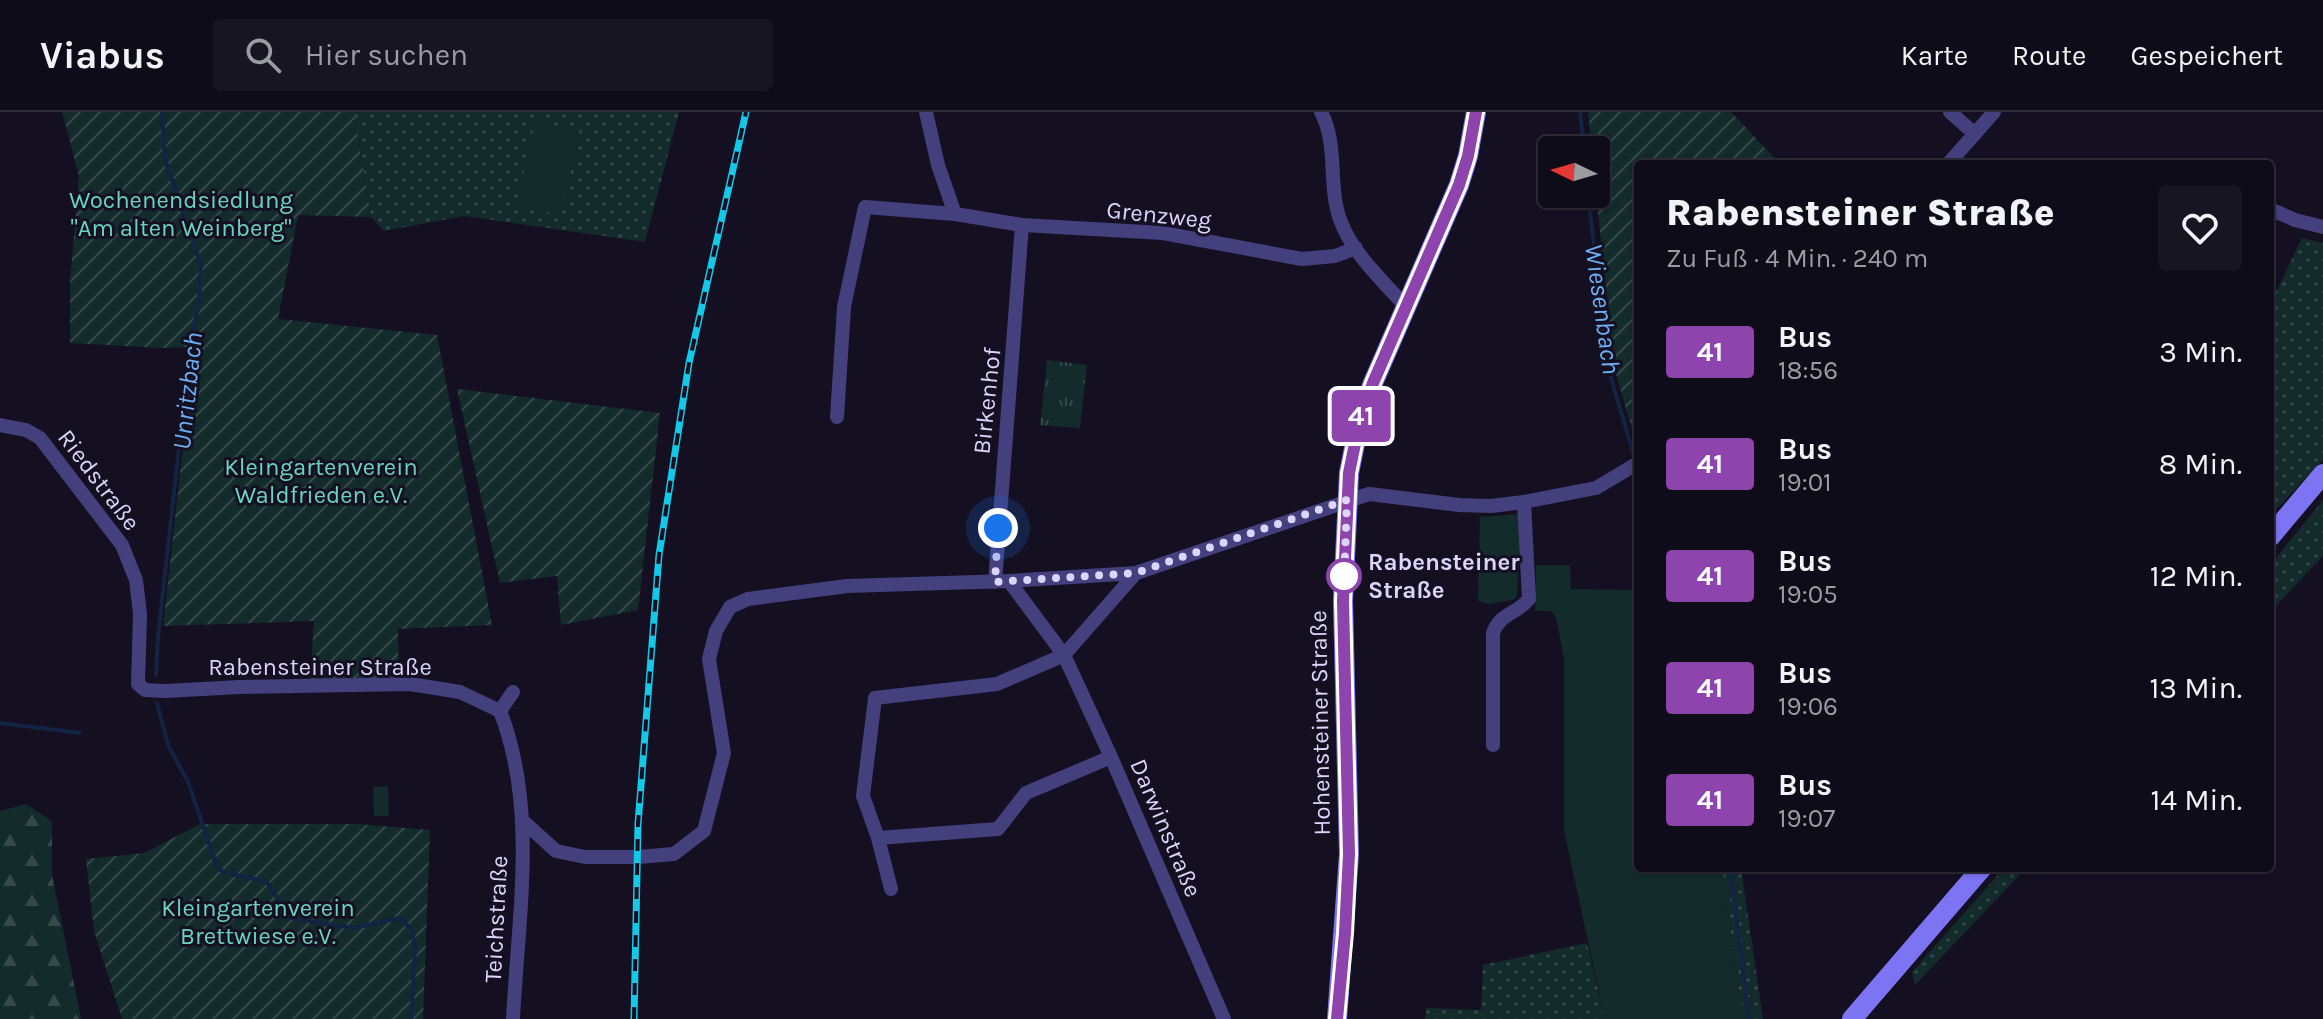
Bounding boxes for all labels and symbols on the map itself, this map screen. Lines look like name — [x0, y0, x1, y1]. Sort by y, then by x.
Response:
north arrow — [1538, 136, 1610, 208]
park label: Wochenendsiedlung "Am alten Weinberg" — [69, 186, 293, 242]
street label: Grenzweg — [1105, 196, 1213, 234]
water label: Wiesenbach — [1578, 242, 1627, 376]
water label: Unritzbach — [166, 331, 209, 451]
street label: Birkenhof — [967, 346, 1007, 456]
line badge: 41 — [1325, 390, 1397, 442]
street label: Riedstraße — [52, 424, 146, 536]
park label: Kleingartenverein Waldfrieden e.V. — [224, 453, 418, 509]
your location — [978, 508, 1018, 548]
place label: Rabensteiner Straße — [1368, 548, 1520, 604]
marker: Rabensteiner Straße — [1327, 559, 1361, 593]
street label: Hohensteiner Straße — [1304, 610, 1336, 836]
street label: Rabensteiner Straße — [208, 653, 432, 681]
street label: Darwinstraße — [1124, 755, 1208, 901]
street label: Teichstraße — [479, 855, 513, 983]
park label: Kleingartenverein Brettwiese e.V. — [161, 894, 355, 950]

